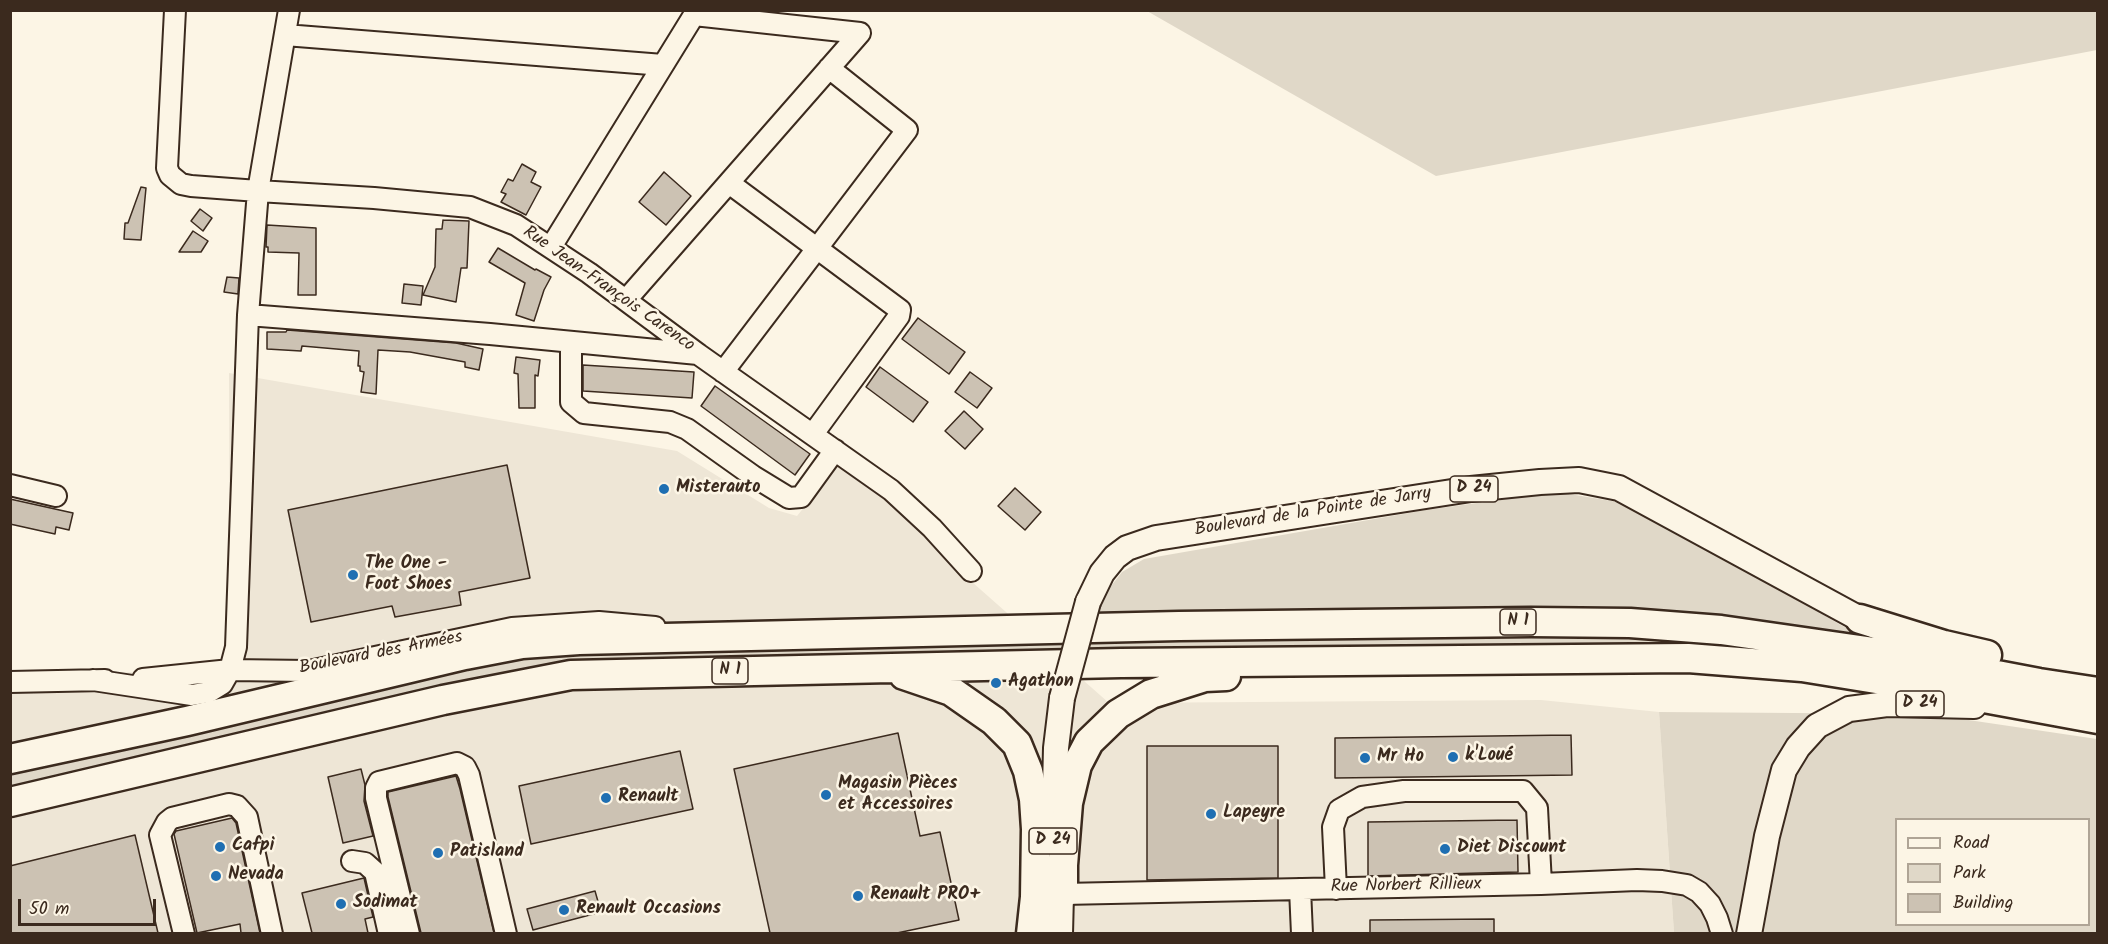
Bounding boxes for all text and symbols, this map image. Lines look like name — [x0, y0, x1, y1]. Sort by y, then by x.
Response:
street label: Rue Jean-François Carenco — [518, 222, 698, 358]
road number: D 24 — [1450, 476, 1498, 502]
place label: Misterauto — [676, 478, 760, 500]
marker: Misterauto — [657, 482, 671, 496]
street label: Boulevard de la Pointe de Jarry — [1193, 484, 1433, 542]
place label: The One - Foot Shoes — [365, 554, 452, 596]
marker: The One - Foot Shoes — [346, 568, 360, 582]
road number: N 1 — [1500, 609, 1536, 635]
street label: Boulevard des Armées — [298, 628, 464, 680]
road number: N 1 — [712, 658, 748, 684]
place label: Agathon — [1008, 672, 1074, 694]
marker: Agathon — [989, 676, 1003, 690]
road number: D 24 — [1896, 691, 1944, 717]
place label: k'Loué — [1465, 746, 1513, 768]
place label: Mr Ho — [1377, 747, 1424, 769]
marker: k'Loué — [1446, 750, 1460, 764]
marker: Mr Ho — [1358, 751, 1372, 765]
place label: Magasin Pièces et Accessoires — [838, 774, 957, 816]
place label: Renault — [618, 787, 678, 809]
marker: Magasin Pièces et Accessoires — [819, 788, 833, 802]
marker: Renault — [599, 791, 613, 805]
place label: Lapeyre — [1223, 803, 1285, 825]
marker: Lapeyre — [1204, 807, 1218, 821]
legend — [1895, 818, 2090, 926]
road number: D 24 — [1029, 828, 1077, 854]
text: Road — [1953, 829, 1989, 858]
place label: Cafpi — [232, 836, 274, 858]
place label: Diet Discount — [1457, 838, 1566, 860]
marker: Cafpi — [213, 840, 227, 854]
place label: Patisland — [450, 842, 524, 864]
marker: Diet Discount — [1438, 842, 1452, 856]
marker: Patisland — [431, 846, 445, 860]
text: Park — [1953, 859, 1986, 888]
place label: Nevada — [228, 865, 284, 887]
marker: Nevada — [209, 869, 223, 883]
street label: Rue Norbert Rillieux — [1330, 875, 1482, 899]
place label: Renault PRO+ — [870, 885, 980, 907]
scale bar — [21, 887, 159, 925]
marker: Renault PRO+ — [851, 889, 865, 903]
text: Building — [1953, 889, 2013, 918]
place label: Sodimat — [353, 893, 418, 915]
text: 50 m — [29, 895, 69, 924]
marker: Sodimat — [334, 897, 348, 911]
place label: Renault Occasions — [576, 899, 721, 921]
marker: Renault Occasions — [557, 903, 571, 917]

